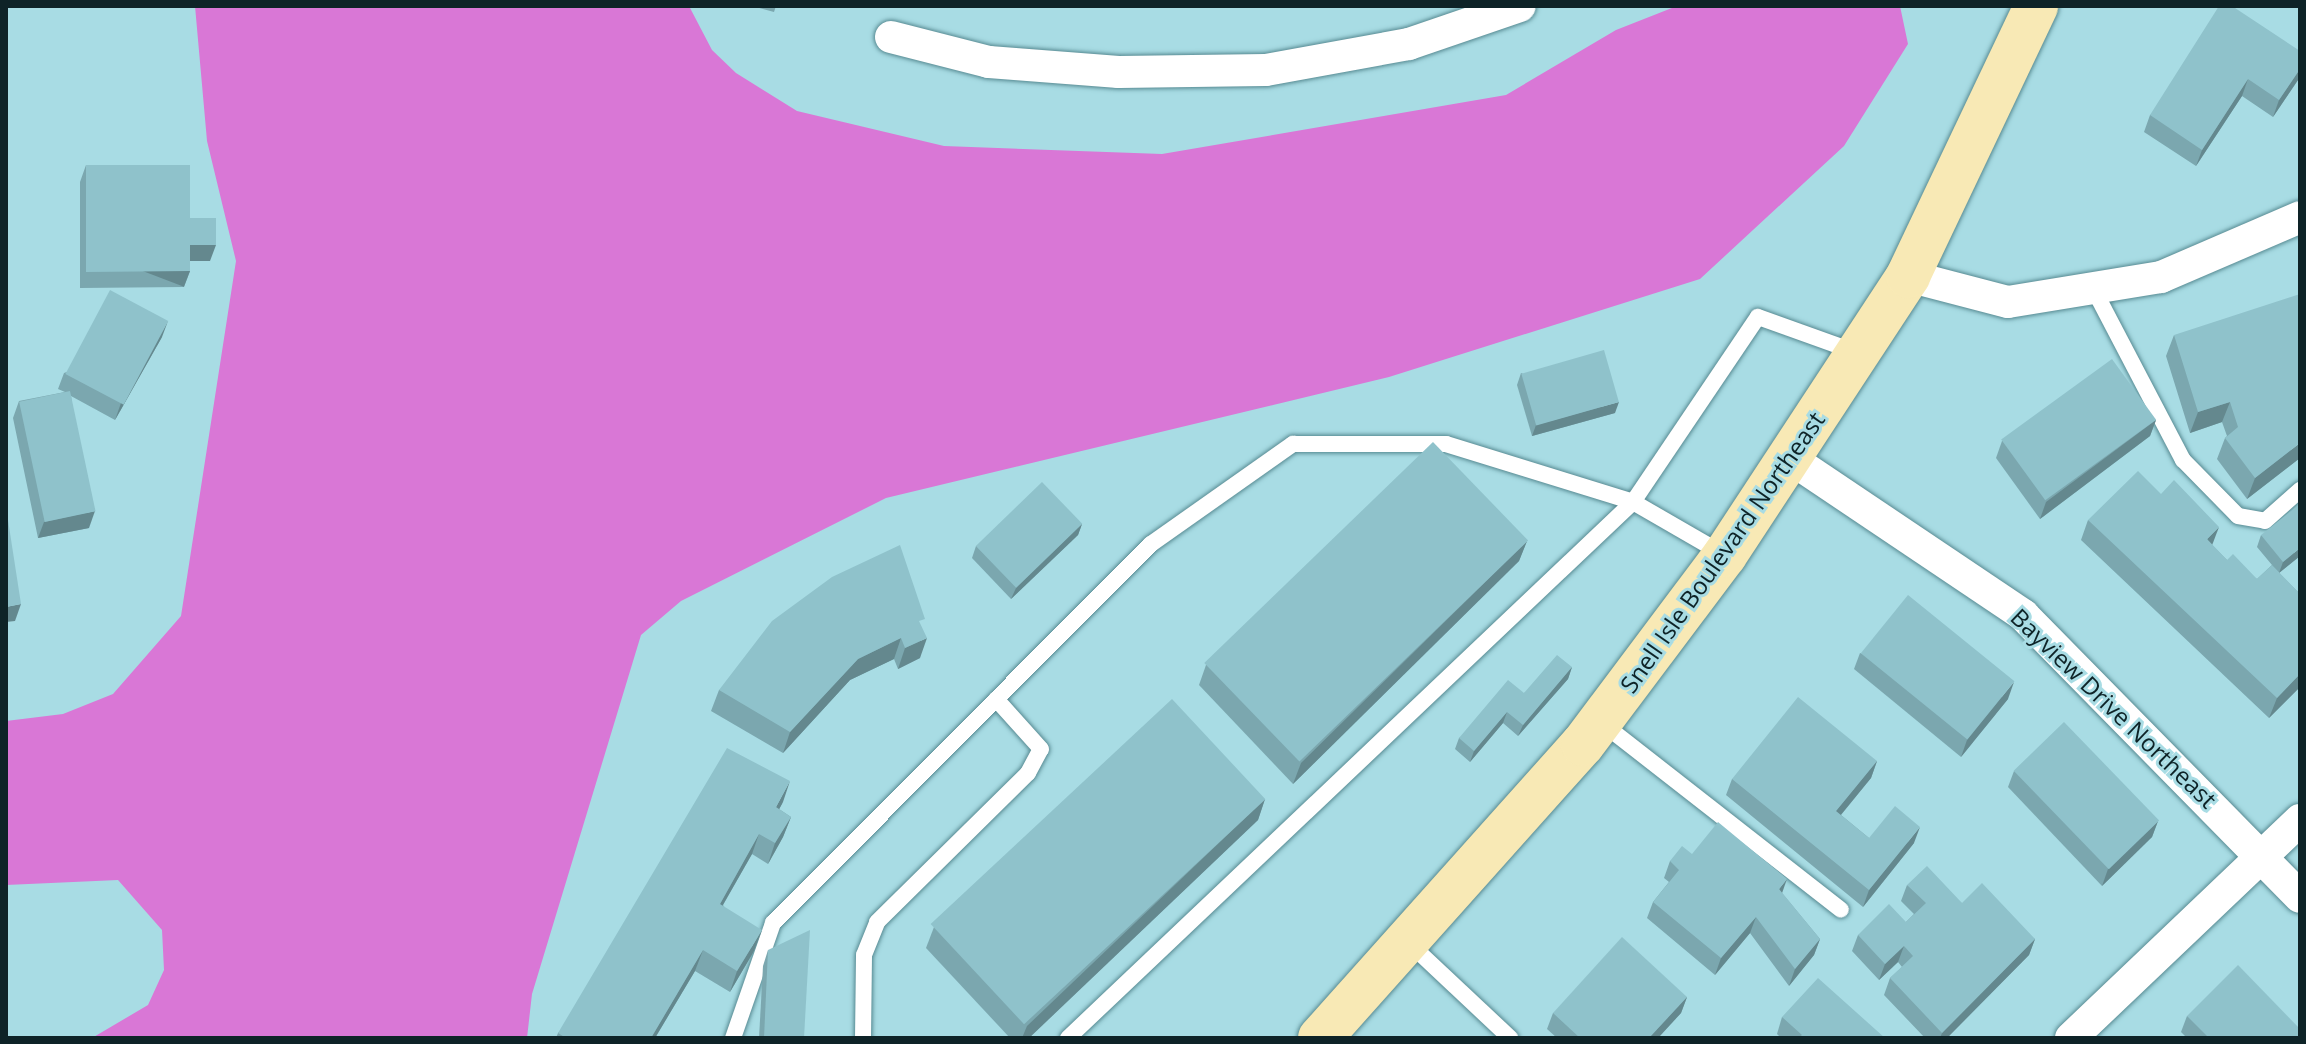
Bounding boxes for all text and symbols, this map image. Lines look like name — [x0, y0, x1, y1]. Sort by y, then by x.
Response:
street label: Snell Isle Boulevard Northeast — [1614, 406, 1830, 698]
street label: Bayview Drive Northeast — [2005, 602, 2223, 814]

